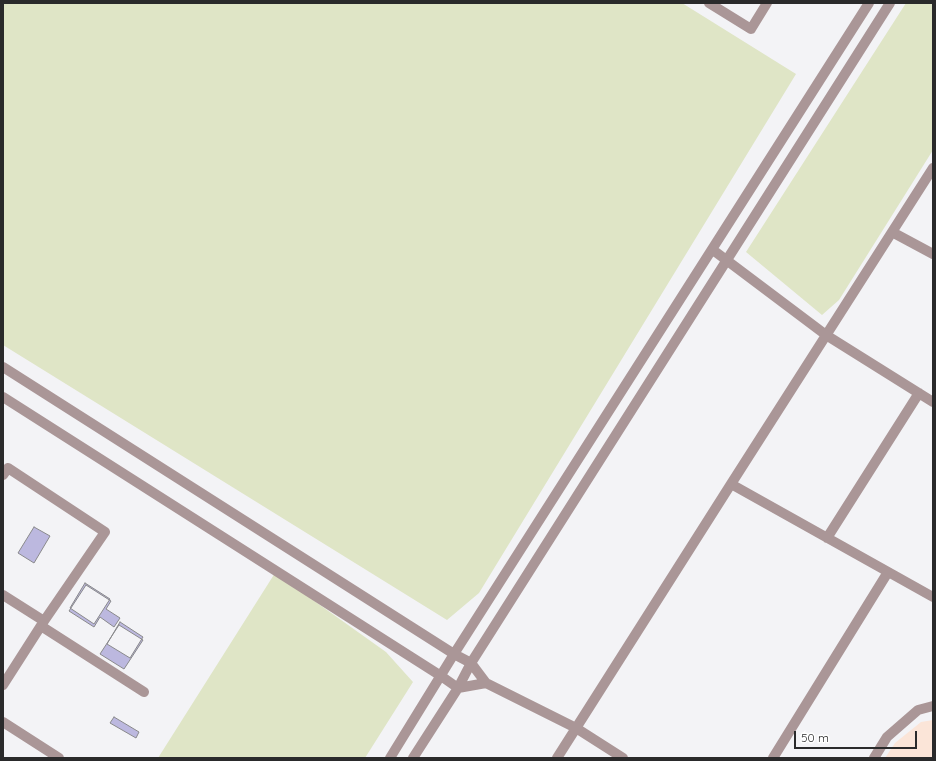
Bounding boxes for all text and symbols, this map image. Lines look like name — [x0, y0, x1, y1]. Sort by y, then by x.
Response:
scale bar — [796, 723, 919, 749]
text: 50 m — [801, 730, 829, 745]

